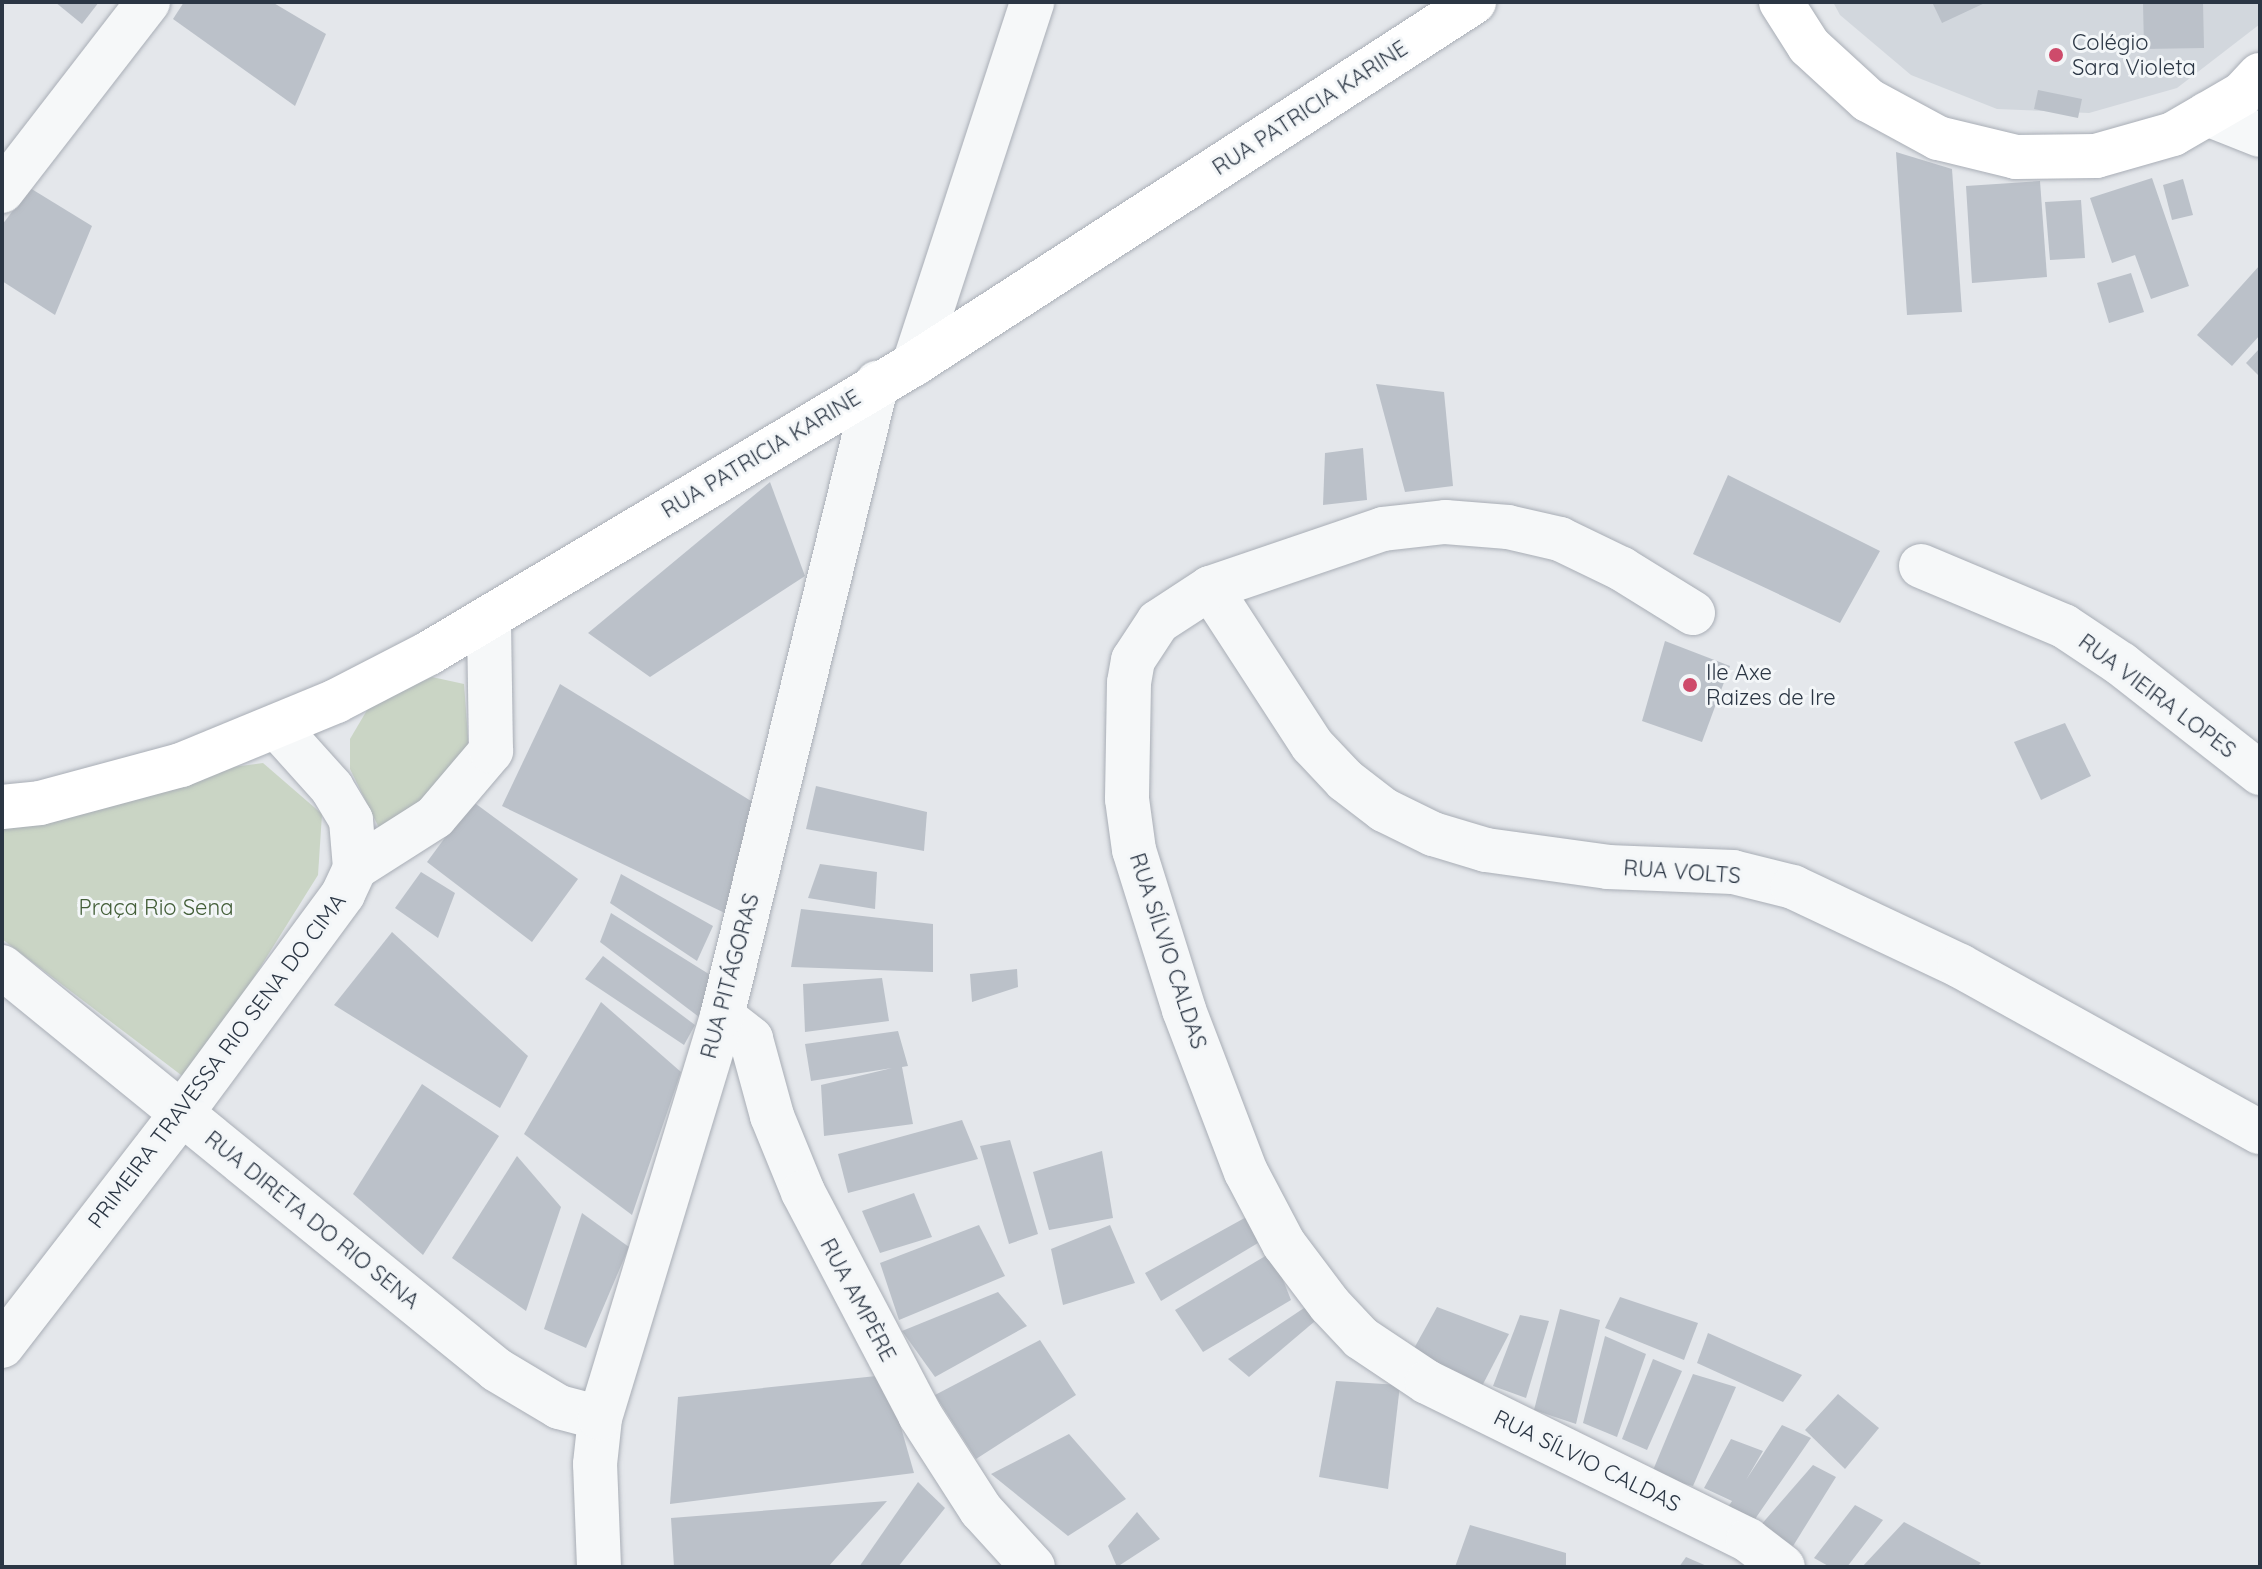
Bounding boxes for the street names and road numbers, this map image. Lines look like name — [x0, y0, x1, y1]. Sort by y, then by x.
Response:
street label: RUA PATRICIA KARINE — [1208, 35, 1412, 181]
street label: RUA PATRICIA KARINE — [657, 384, 865, 524]
street label: RUA VIEIRA LOPES — [2073, 628, 2241, 764]
street label: RUA SÍLVIO CALDAS — [1124, 850, 1212, 1052]
street label: RUA VOLTS — [1622, 855, 1742, 889]
street label: PRIMEIRA TRAVESSA RIO SENA DO CIMA — [82, 889, 352, 1233]
street label: RUA PITÁGORAS — [695, 891, 765, 1061]
street label: RUA DIRETA DO RIO SENA — [199, 1125, 425, 1315]
street label: RUA AMPÈRE — [815, 1234, 901, 1366]
street label: RUA SÍLVIO CALDAS — [1489, 1404, 1685, 1518]

